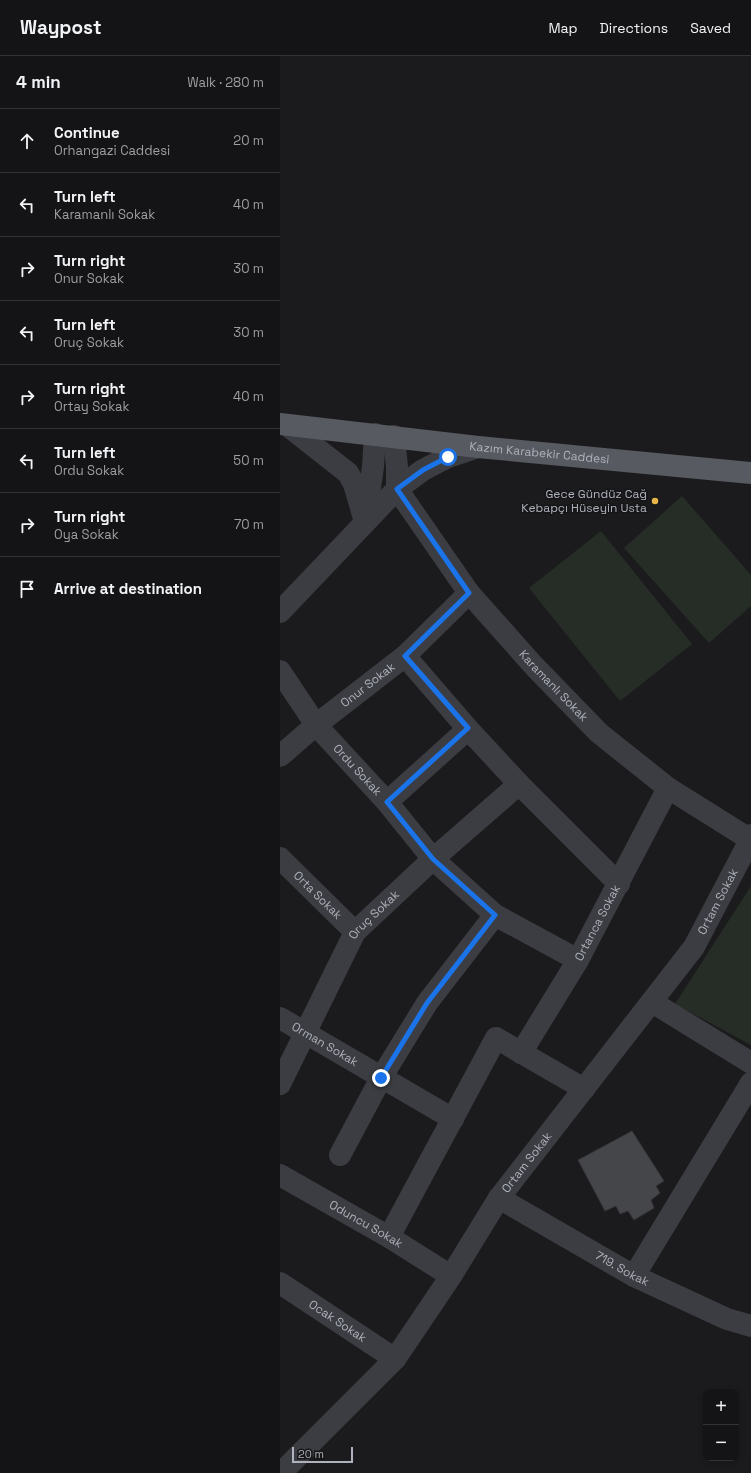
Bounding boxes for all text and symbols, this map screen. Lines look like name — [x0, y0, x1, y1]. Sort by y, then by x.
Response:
text: Waypost — [20, 15, 102, 40]
text: Map — [548, 19, 578, 37]
text: Directions — [600, 19, 668, 37]
text: Saved — [690, 19, 731, 37]
text: 4 min — [16, 71, 61, 93]
text: Walk · 280 m — [187, 74, 264, 91]
text: Continue — [54, 123, 120, 142]
icon: ahead — [16, 130, 38, 152]
text: 20 m — [233, 132, 264, 149]
text: Orhangazi Caddesi — [54, 142, 170, 159]
text: Turn left — [54, 187, 116, 206]
icon: left — [16, 194, 38, 216]
text: 40 m — [233, 196, 264, 213]
text: Karamanlı Sokak — [54, 206, 155, 223]
text: Turn right — [54, 251, 125, 270]
icon: right — [16, 258, 38, 280]
text: 30 m — [233, 260, 264, 277]
text: Onur Sokak — [54, 270, 124, 287]
text: Turn left — [54, 315, 116, 334]
icon: left — [16, 322, 38, 344]
text: 30 m — [233, 324, 264, 341]
text: Oruç Sokak — [54, 334, 124, 351]
text: Turn right — [54, 379, 125, 398]
icon: right — [16, 386, 38, 408]
text: 40 m — [233, 388, 264, 405]
text: Ortay Sokak — [54, 398, 129, 415]
street label: Kazım Karabekir Caddesi — [469, 438, 610, 467]
text: Turn left — [54, 443, 116, 462]
route start — [439, 448, 457, 466]
icon: left — [16, 450, 38, 472]
text: 50 m — [233, 452, 264, 469]
text: Ordu Sokak — [54, 462, 124, 479]
place label: Gece Gündüz Cağ Kebapçı Hüseyin Usta — [521, 486, 647, 516]
marker: Gece Gündüz Cağ Kebapçı Hüseyin Usta — [650, 496, 660, 506]
text: Turn right — [54, 507, 125, 526]
icon: right — [16, 514, 38, 536]
text: 70 m — [234, 516, 264, 533]
text: Oya Sokak — [54, 526, 119, 543]
icon: arrive — [16, 578, 38, 600]
text: Arrive at destination — [54, 579, 202, 598]
street label: Karamanlı Sokak — [515, 646, 592, 725]
street label: Onur Sokak — [337, 658, 399, 711]
street label: Ordu Sokak — [330, 741, 386, 800]
street label: Ortam Sokak — [694, 865, 742, 938]
street label: Orta Sokak — [290, 868, 346, 923]
street label: Ortanca Sokak — [571, 881, 624, 964]
street label: Oruç Sokak — [345, 886, 403, 942]
street label: Orman Sokak — [289, 1018, 362, 1070]
route end — [372, 1069, 390, 1087]
street label: Ortam Sokak — [498, 1128, 556, 1196]
street label: Oduncu Sokak — [326, 1197, 406, 1252]
street label: 719. Sokak — [592, 1247, 652, 1290]
street label: Ocak Sokak — [306, 1296, 370, 1346]
map controls — [703, 1389, 739, 1461]
button: + — [703, 1389, 739, 1425]
button: − — [703, 1425, 739, 1461]
scale bar — [292, 1445, 353, 1464]
text: 20 m — [298, 1447, 324, 1461]

